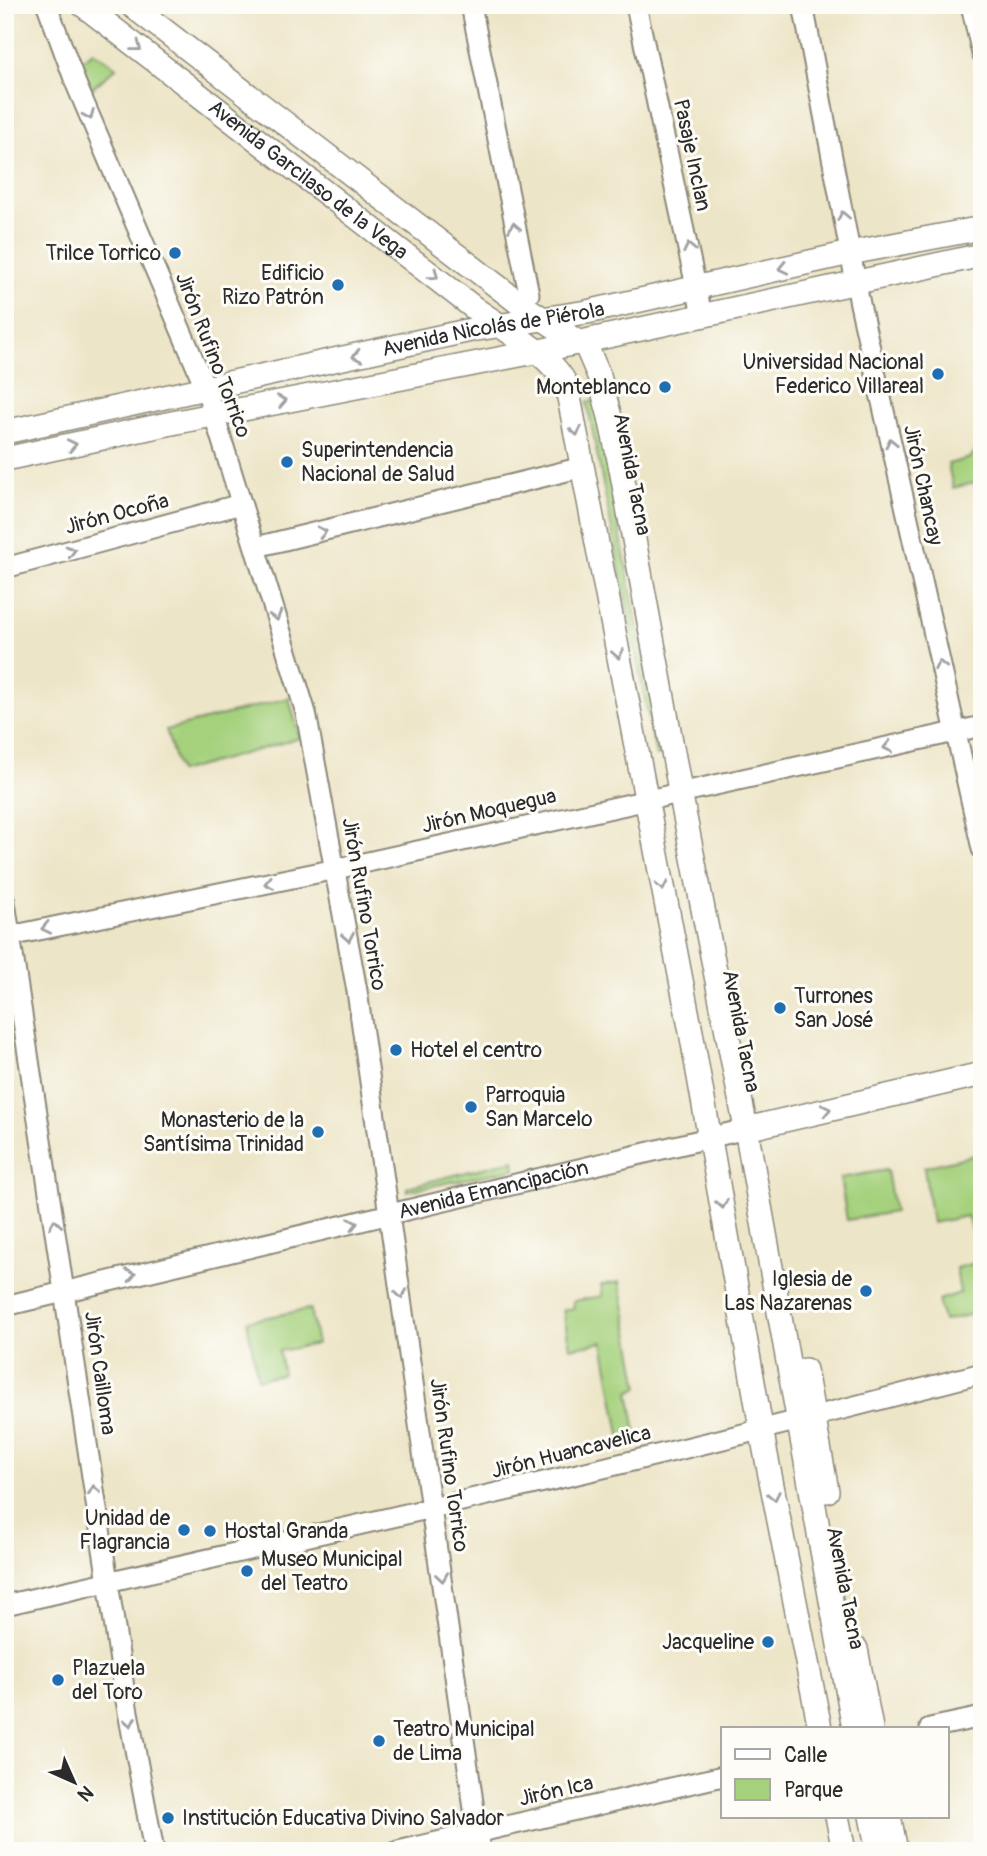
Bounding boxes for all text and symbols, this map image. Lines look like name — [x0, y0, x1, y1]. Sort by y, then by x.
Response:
one-way arrow — [129, 38, 142, 51]
street label: Avenida Garcilaso de la Vega — [203, 94, 414, 265]
street label: Pasaje Inclan — [667, 96, 717, 214]
one-way arrow — [81, 107, 95, 120]
one-way arrow — [836, 210, 851, 222]
one-way arrow — [507, 221, 522, 233]
place label: Trilce Torrico — [46, 240, 161, 267]
one-way arrow — [682, 242, 697, 254]
marker: Trilce Torrico — [167, 245, 183, 261]
place label: Edificio Rizo Patrón — [222, 260, 324, 311]
one-way arrow — [777, 260, 789, 275]
one-way arrow — [426, 267, 438, 280]
street label: Jirón Rufino Torrico — [169, 268, 257, 442]
marker: Edificio Rizo Patrón — [330, 277, 346, 293]
street label: Avenida Nicolás de Piérola — [379, 295, 607, 363]
one-way arrow — [351, 347, 363, 362]
place label: Universidad Nacional Federico Villareal — [742, 349, 924, 400]
marker: Universidad Nacional Federico Villareal — [930, 366, 946, 382]
place label: Monteblanco — [536, 374, 651, 401]
marker: Monteblanco — [657, 379, 673, 395]
one-way arrow — [276, 395, 288, 410]
street label: Avenida Tacna — [607, 410, 657, 538]
street label: Jirón Chancay — [897, 422, 949, 548]
one-way arrow — [568, 425, 583, 437]
place label: Superintendencia Nacional de Salud — [301, 437, 455, 488]
one-way arrow — [885, 437, 899, 449]
one-way arrow — [66, 438, 78, 453]
marker: Superintendencia Nacional de Salud — [279, 454, 295, 470]
street label: Jirón Ocoña — [62, 487, 172, 541]
one-way arrow — [316, 525, 328, 540]
one-way arrow — [65, 544, 77, 559]
one-way arrow — [268, 610, 283, 622]
one-way arrow — [610, 648, 625, 660]
one-way arrow — [933, 659, 948, 671]
one-way arrow — [882, 738, 894, 753]
street label: Jirón Moquegua — [419, 782, 559, 840]
street label: Jirón Rufino Torrico — [336, 815, 392, 993]
one-way arrow — [263, 875, 275, 890]
one-way arrow — [654, 880, 669, 892]
one-way arrow — [40, 920, 52, 935]
one-way arrow — [340, 931, 355, 943]
street label: Avenida Tacna — [716, 967, 766, 1095]
place label: Turrones San José — [794, 983, 874, 1034]
marker: Turrones San José — [772, 1000, 788, 1016]
place label: Hotel el centro — [410, 1037, 542, 1064]
marker: Hotel el centro — [388, 1042, 404, 1058]
place label: Parroquia San Marcelo — [485, 1082, 593, 1133]
marker: Parroquia San Marcelo — [463, 1099, 479, 1115]
one-way arrow — [820, 1104, 832, 1119]
place label: Monasterio de la Santísima Trinidad — [143, 1107, 304, 1158]
marker: Monasterio de la Santísima Trinidad — [310, 1124, 326, 1140]
street label: Avenida Emancipación — [396, 1154, 591, 1225]
one-way arrow — [713, 1198, 728, 1210]
one-way arrow — [347, 1217, 359, 1232]
one-way arrow — [47, 1218, 62, 1230]
place label: Iglesia de Las Nazarenas — [724, 1266, 853, 1317]
one-way arrow — [125, 1269, 137, 1283]
marker: Iglesia de Las Nazarenas — [858, 1283, 874, 1299]
one-way arrow — [393, 1288, 408, 1300]
street label: Jirón Cailloma — [78, 1309, 122, 1437]
street label: Jirón Rufino Torrico — [423, 1376, 475, 1554]
street label: Jirón Huancavelica — [488, 1419, 654, 1485]
one-way arrow — [87, 1484, 102, 1496]
one-way arrow — [766, 1490, 781, 1502]
place label: Unidad de Flagrancia — [79, 1505, 171, 1556]
place label: Hostal Granda — [224, 1518, 348, 1545]
marker: Unidad de Flagrancia — [176, 1522, 192, 1538]
marker: Hostal Granda — [202, 1523, 218, 1539]
street label: Avenida Tacna — [820, 1524, 870, 1652]
place label: Museo Municipal del Teatro — [261, 1546, 403, 1597]
marker: Museo Municipal del Teatro — [239, 1563, 255, 1579]
one-way arrow — [434, 1571, 449, 1583]
place label: Jacqueline — [662, 1629, 755, 1656]
marker: Jacqueline — [760, 1634, 776, 1650]
place label: Plazuela del Toro — [72, 1655, 145, 1706]
marker: Plazuela del Toro — [50, 1672, 66, 1688]
one-way arrow — [122, 1716, 137, 1728]
place label: Teatro Municipal de Lima — [393, 1716, 535, 1767]
legend — [721, 1727, 948, 1818]
marker: Teatro Municipal de Lima — [371, 1733, 387, 1749]
text: Calle — [784, 1742, 828, 1769]
north arrow — [38, 1748, 108, 1818]
street label: Jirón Ica — [516, 1769, 596, 1813]
text: Parque — [784, 1777, 843, 1804]
text: N — [72, 1780, 98, 1806]
place label: Institución Educativa Divino Salvador — [182, 1805, 505, 1832]
marker: Institución Educativa Divino Salvador — [160, 1810, 176, 1826]

